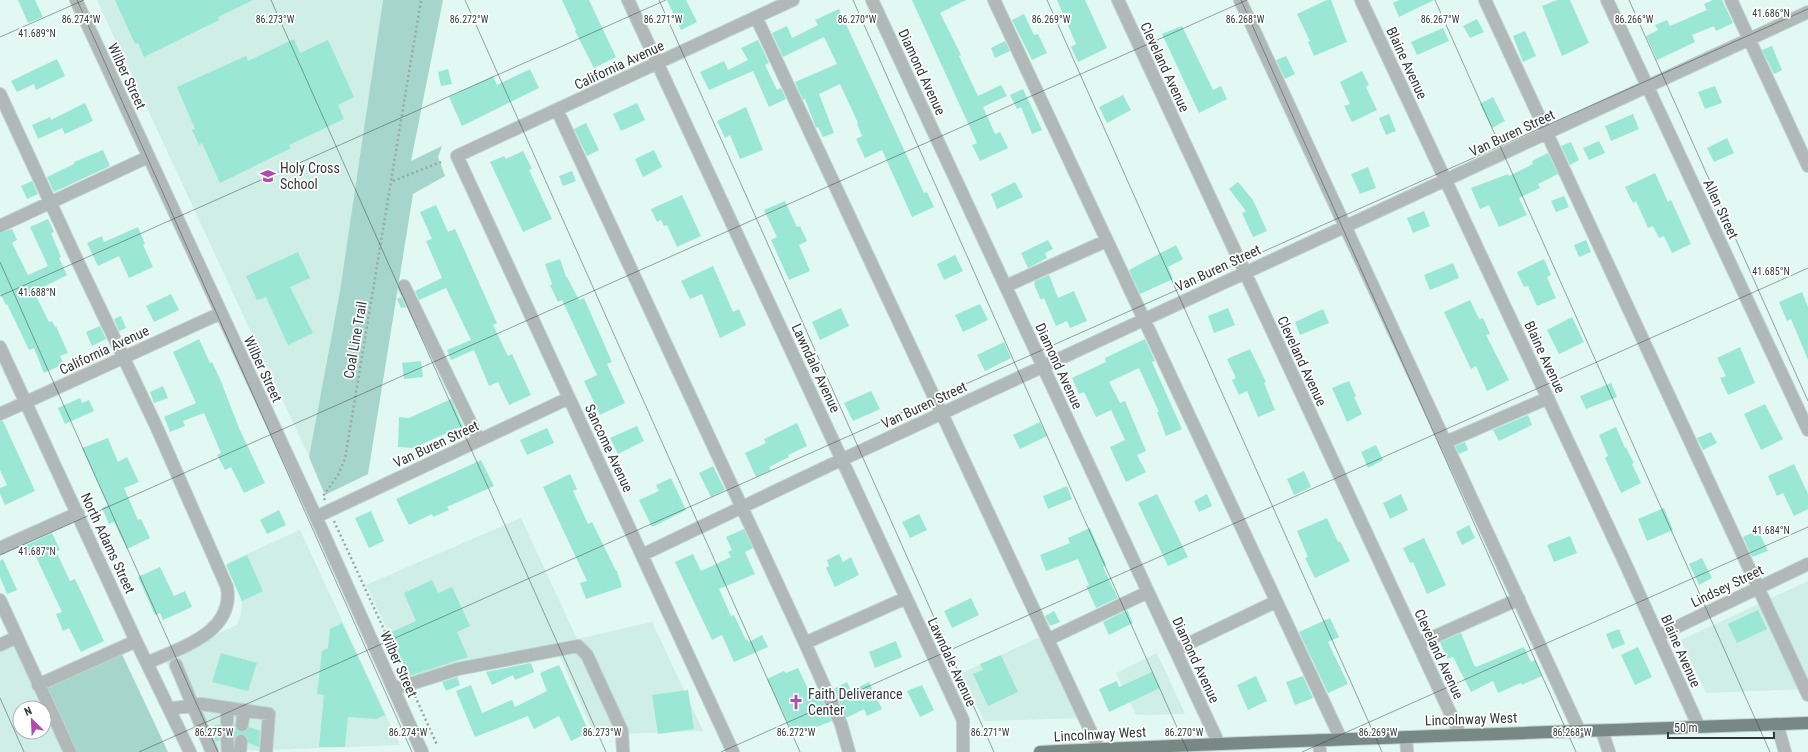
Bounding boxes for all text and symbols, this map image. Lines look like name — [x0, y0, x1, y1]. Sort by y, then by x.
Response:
text: 41.686°N — [1752, 8, 1790, 19]
text: 86.274°W — [62, 14, 101, 25]
text: 86.273°W — [256, 14, 295, 25]
text: 86.272°W — [450, 14, 489, 25]
text: 86.271°W — [644, 14, 683, 25]
text: 86.270°W — [838, 14, 877, 25]
text: 86.269°W — [1032, 14, 1071, 25]
text: 86.268°W — [1226, 14, 1265, 25]
text: 86.267°W — [1421, 14, 1460, 25]
text: 86.266°W — [1615, 14, 1654, 25]
street label: Cleveland Avenue — [1137, 20, 1193, 115]
street label: Blaine Avenue — [1383, 24, 1431, 102]
street label: Diamond Avenue — [895, 27, 949, 118]
text: 41.689°N — [18, 28, 56, 39]
street label: California Avenue — [572, 37, 667, 93]
street label: Wilber Street — [105, 41, 149, 111]
street label: Van Buren Street — [1467, 106, 1557, 160]
place label: Holy Cross School — [280, 160, 340, 192]
school or university icon: Holy Cross School — [259, 167, 277, 185]
street label: Allen Street — [1700, 177, 1742, 241]
street label: Van Buren Street — [1173, 241, 1263, 295]
text: 41.685°N — [1752, 266, 1790, 277]
text: 41.688°N — [18, 287, 56, 298]
street label: Coal Line Trail — [340, 300, 370, 380]
street label: Cleveland Avenue — [1274, 314, 1330, 409]
street label: Blaine Avenue — [1521, 318, 1569, 396]
street label: Lawndale Avenue — [788, 321, 844, 415]
street label: Diamond Avenue — [1032, 321, 1086, 412]
street label: California Avenue — [57, 322, 152, 378]
street label: Wilber Street — [241, 334, 285, 404]
street label: Van Buren Street — [879, 378, 969, 432]
street label: Sancome Avenue — [582, 402, 636, 495]
street label: Van Buren Street — [391, 417, 481, 471]
street label: North Adams Street — [78, 490, 138, 596]
text: 41.684°N — [1752, 525, 1790, 536]
text: 41.687°N — [18, 546, 56, 557]
street label: Lindsey Street — [1688, 562, 1766, 610]
street label: Cleveland Avenue — [1411, 607, 1467, 702]
street label: Blaine Avenue — [1658, 612, 1704, 690]
street label: Lawndale Avenue — [924, 615, 980, 709]
street label: Diamond Avenue — [1169, 615, 1223, 706]
street label: Wilber Street — [377, 628, 421, 700]
place label: Faith Deliverance Center — [808, 686, 903, 718]
church icon: Faith Deliverance Center — [787, 693, 805, 711]
north arrow — [12, 700, 52, 740]
text: N — [22, 704, 34, 719]
street label: Lincolnway West — [1425, 709, 1517, 729]
scale bar — [1668, 714, 1774, 740]
text: 50 m — [1674, 721, 1698, 735]
street label: Lincolnway West — [1053, 724, 1147, 744]
text: 86.275°W — [195, 727, 234, 738]
text: 86.274°W — [389, 727, 428, 738]
text: 86.273°W — [583, 727, 622, 738]
text: 86.272°W — [777, 727, 816, 738]
text: 86.271°W — [971, 727, 1010, 738]
text: 86.270°W — [1165, 727, 1204, 738]
text: 86.269°W — [1359, 727, 1398, 738]
text: 86.268°W — [1553, 727, 1592, 738]

